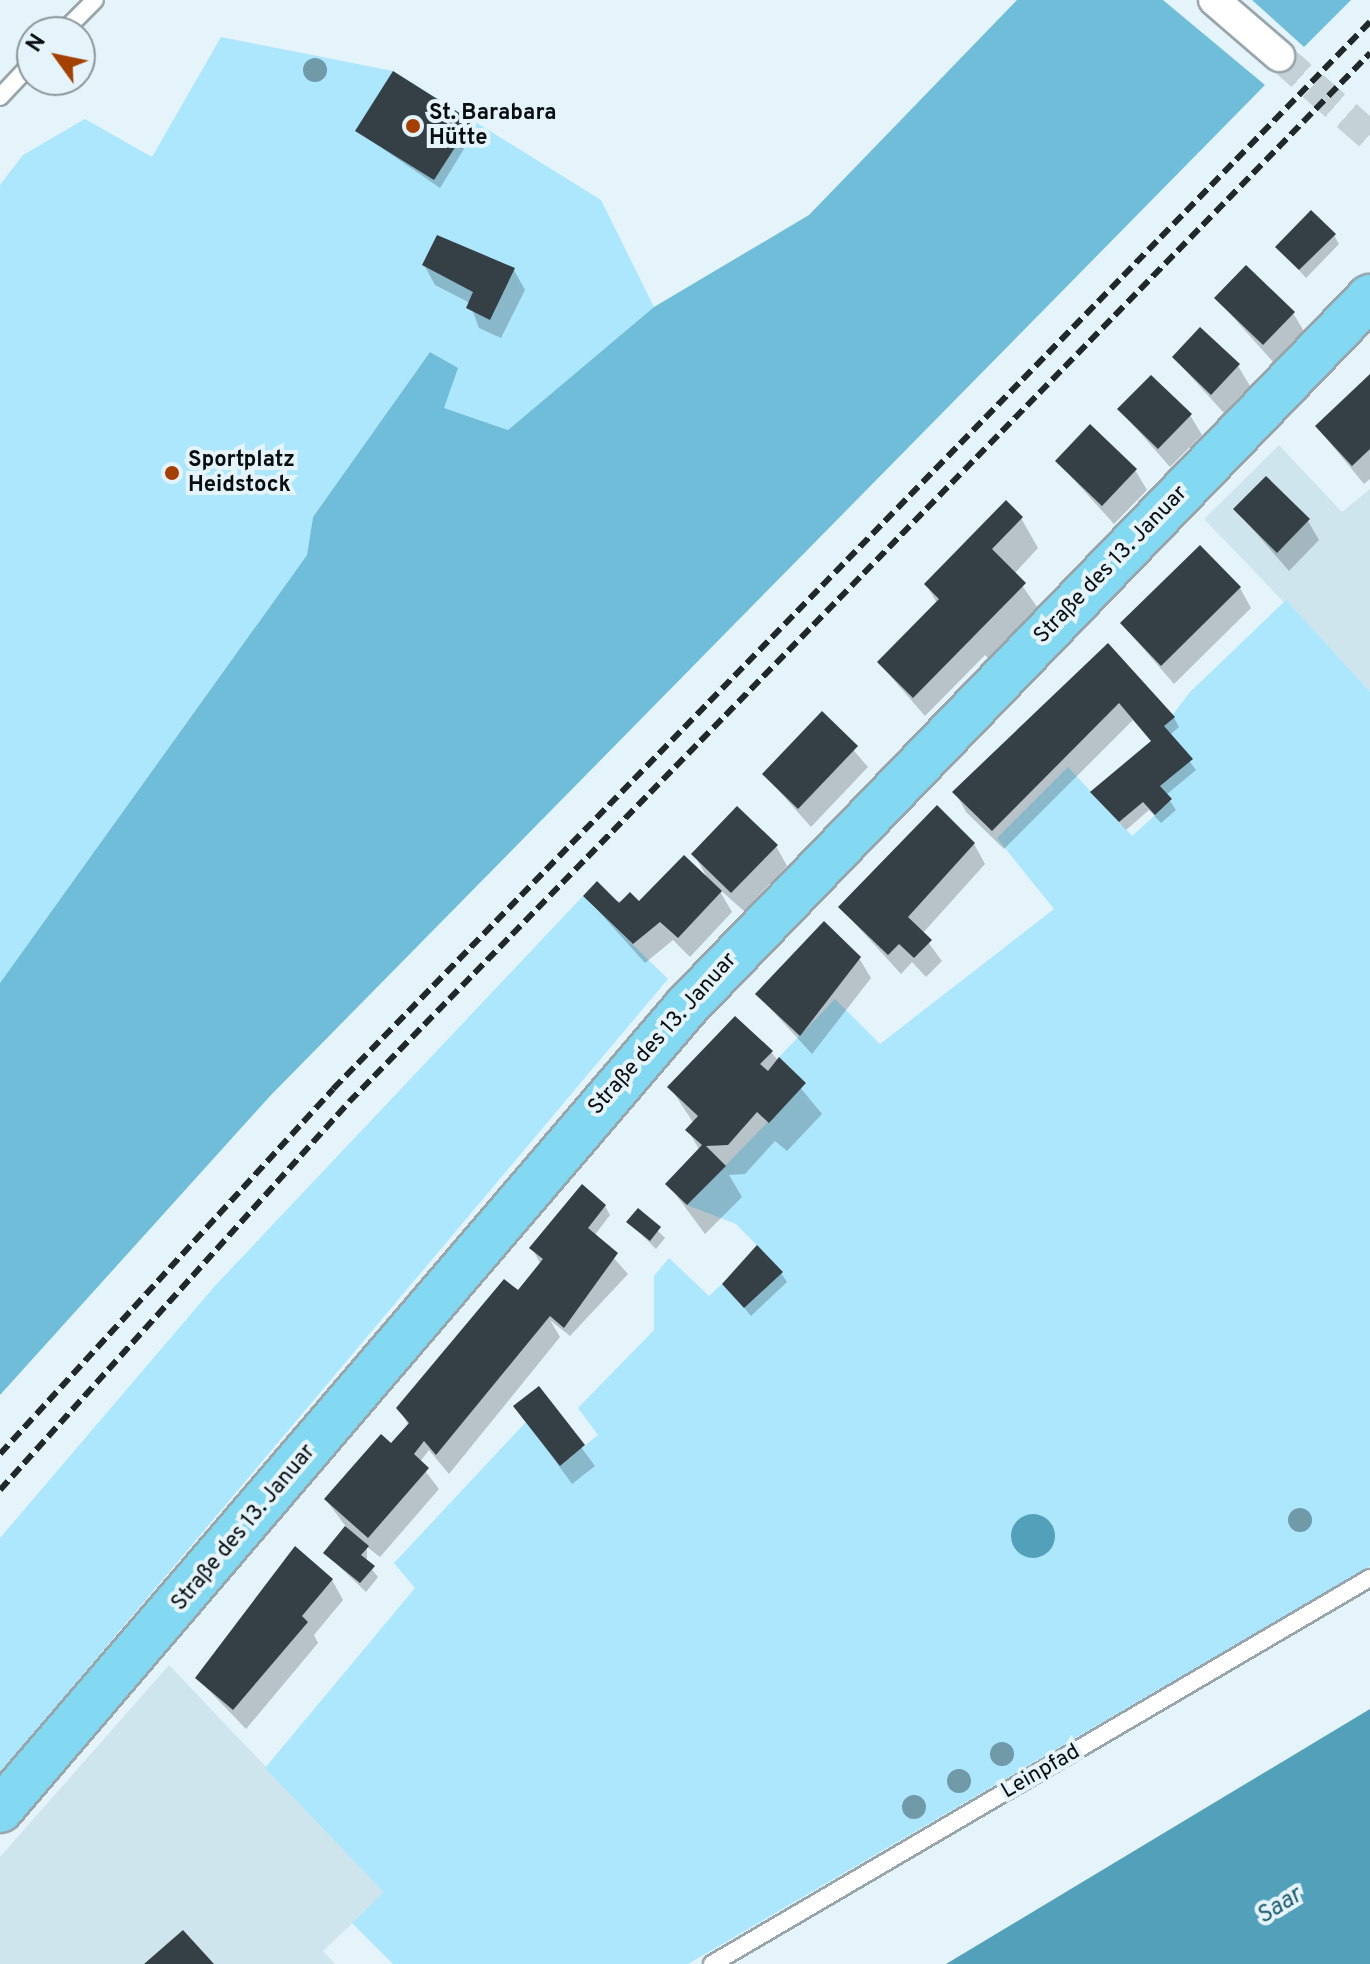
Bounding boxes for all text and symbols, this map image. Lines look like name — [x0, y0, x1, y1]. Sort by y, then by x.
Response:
north arrow — [16, 16, 96, 96]
text: N — [22, 30, 53, 58]
place label: St. Barabara Hütte — [429, 100, 557, 152]
marker: St. Barabara Hütte — [404, 117, 422, 135]
place label: Sportplatz Heidstock — [188, 447, 295, 498]
marker: Sportplatz Heidstock — [163, 464, 181, 482]
street label: Straße des 13. Januar — [1029, 481, 1193, 649]
street label: Straße des 13. Januar — [583, 947, 743, 1121]
street label: Straße des 13. Januar — [167, 1439, 321, 1617]
street label: Leinpfad — [997, 1739, 1085, 1805]
water label: Saar — [1252, 1882, 1308, 1932]

